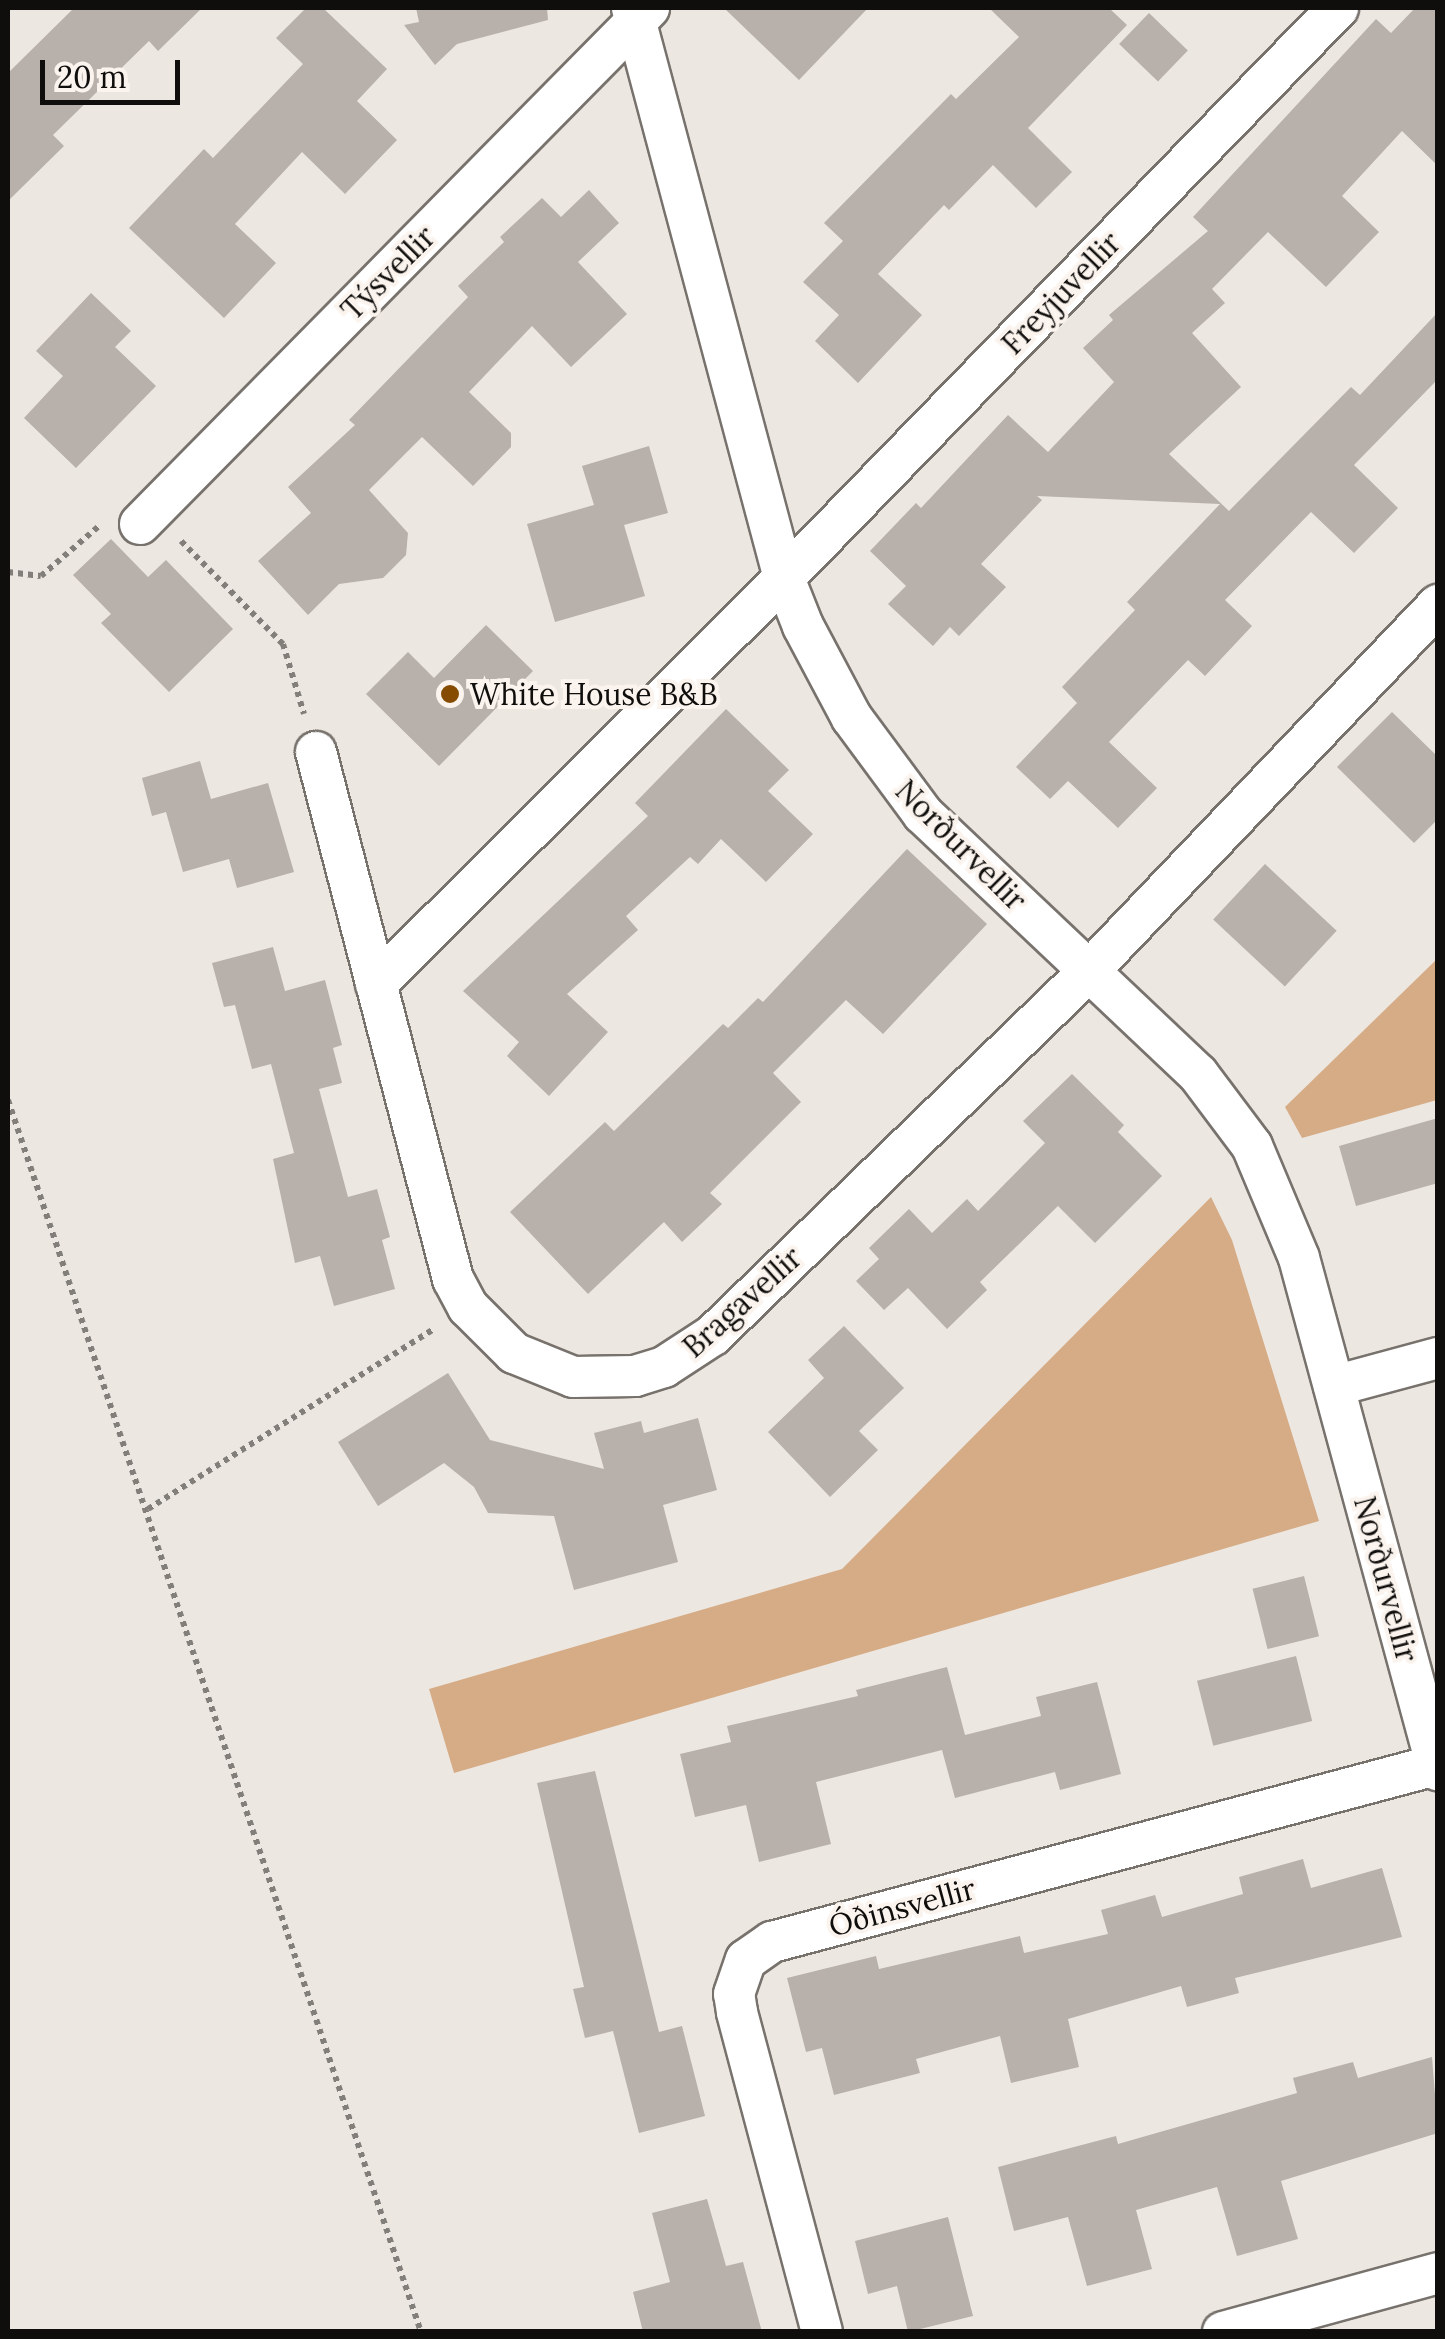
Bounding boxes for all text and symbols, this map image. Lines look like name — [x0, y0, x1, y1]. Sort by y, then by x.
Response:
scale bar — [45, 40, 185, 102]
text: 20 m — [57, 58, 126, 96]
street label: Týsvellir — [334, 219, 442, 327]
street label: Freyjuvellir — [994, 225, 1128, 361]
place label: White House B&B — [470, 676, 718, 712]
marker: White House B&B — [439, 683, 461, 705]
street label: Norðurvellir — [888, 772, 1034, 918]
street label: Bragavellir — [675, 1239, 809, 1365]
street label: Norðurvellir — [1347, 1492, 1425, 1666]
street label: Óðinsvellir — [825, 1870, 979, 1944]

